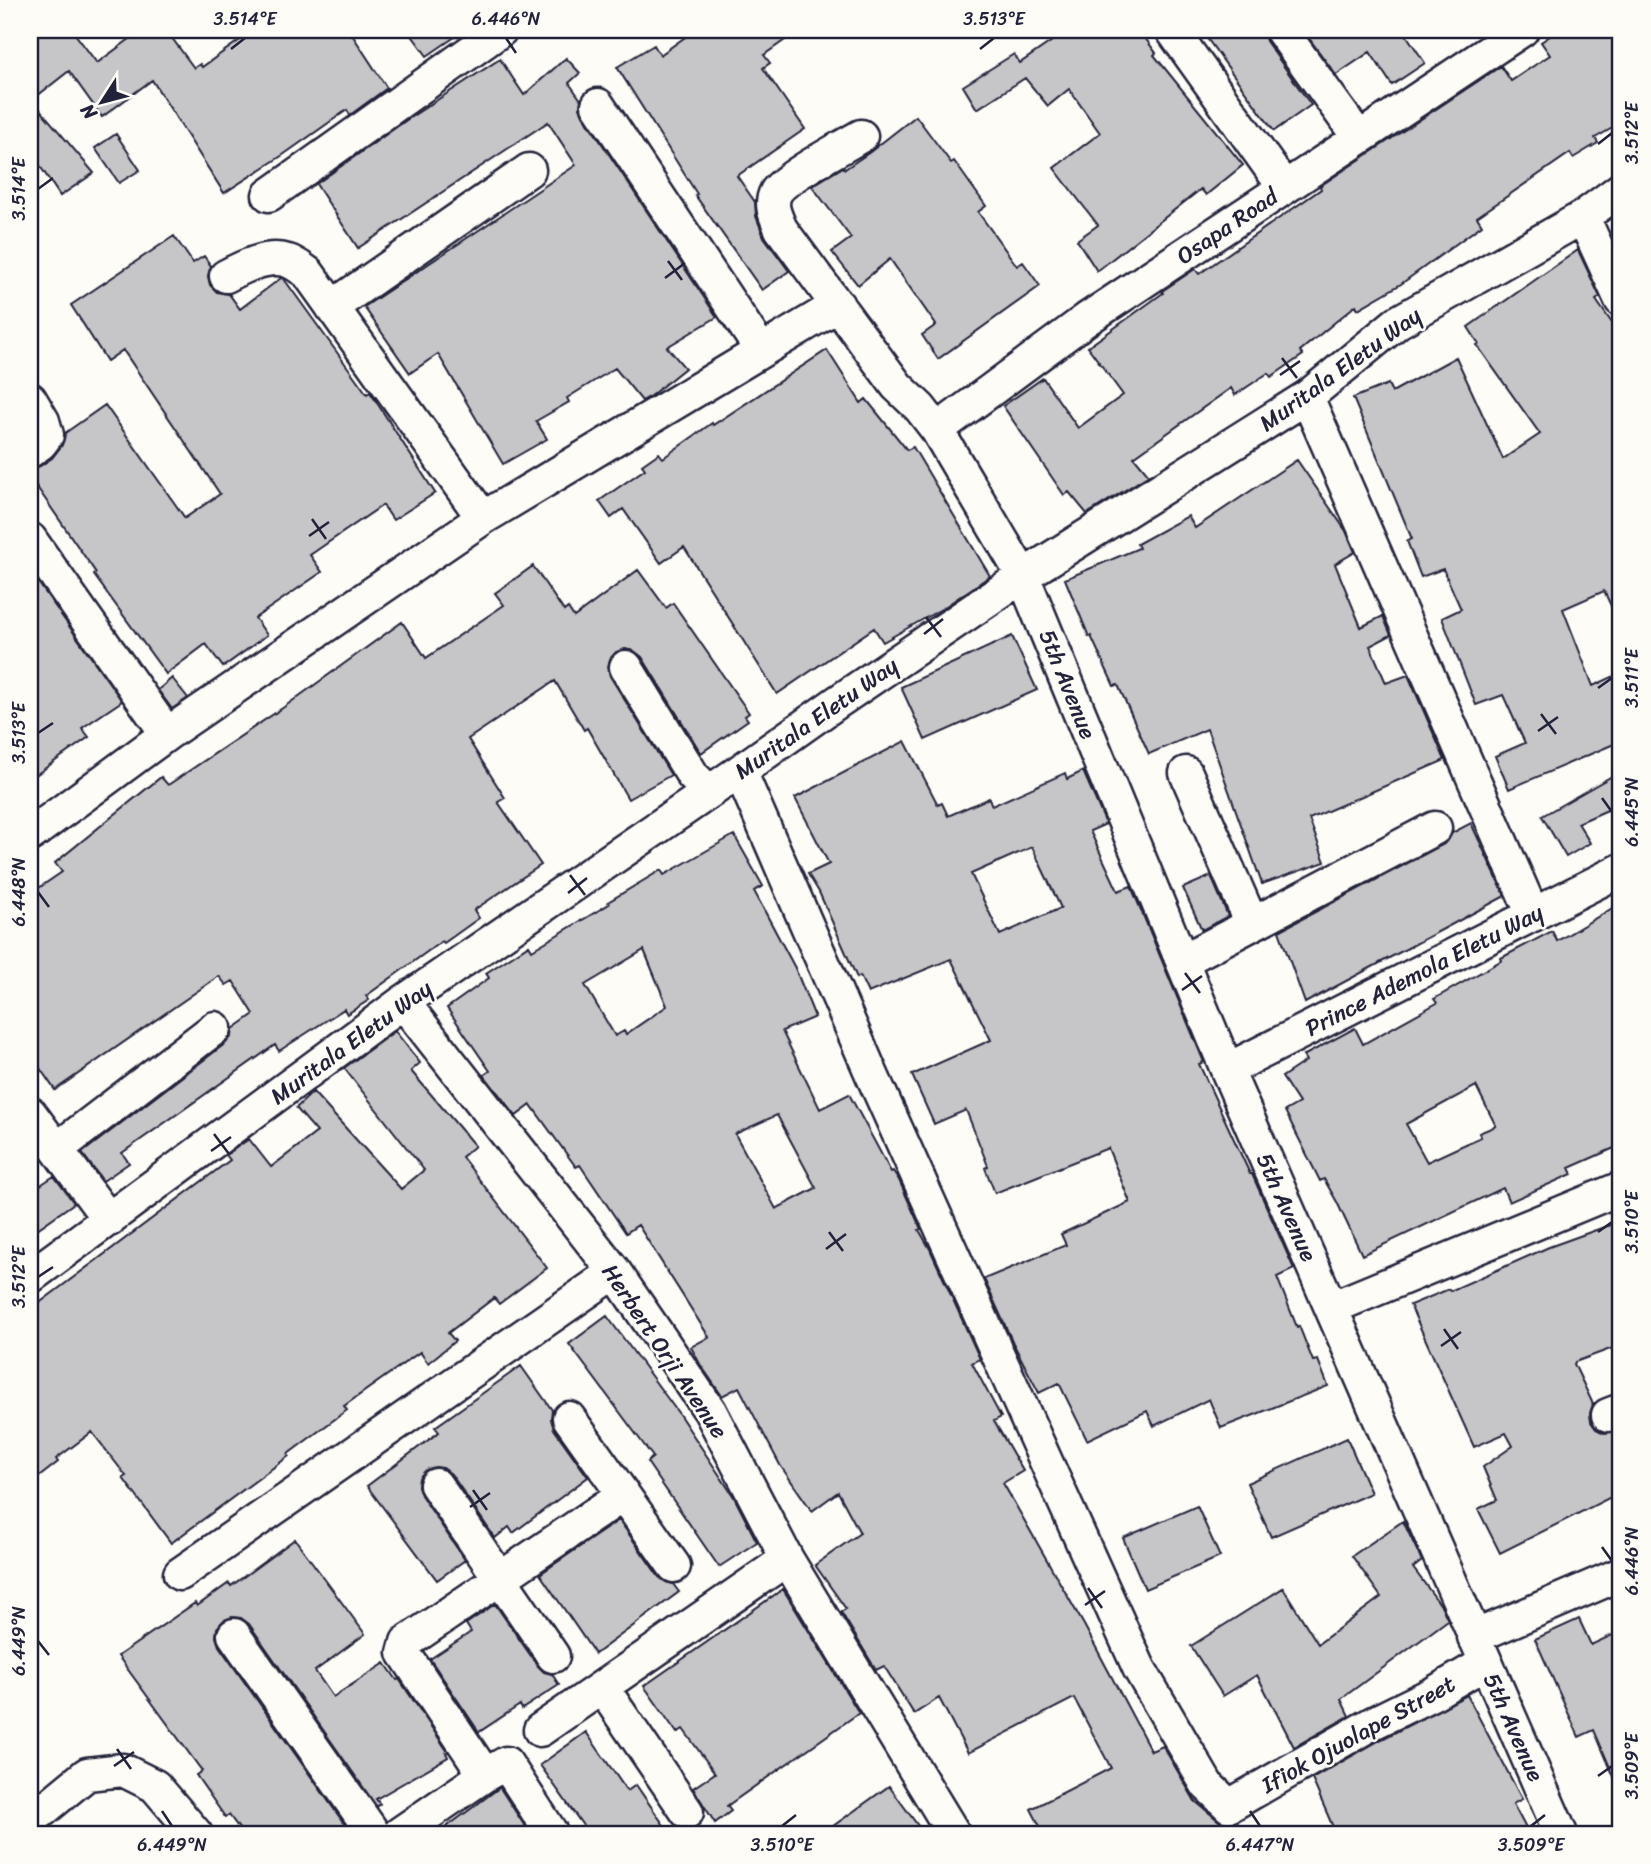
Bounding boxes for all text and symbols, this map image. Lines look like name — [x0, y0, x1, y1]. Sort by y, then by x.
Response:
text: 3.514°E — [214, 3, 277, 35]
text: 6.446°N — [472, 3, 541, 35]
text: 3.513°E — [963, 3, 1026, 35]
north arrow — [66, 66, 136, 136]
text: N — [71, 96, 106, 128]
text: 3.512°E — [1616, 101, 1648, 164]
text: 3.514°E — [3, 157, 35, 220]
street label: Osapa Road — [1168, 176, 1288, 276]
street label: Muritala Eletu Way — [1250, 296, 1431, 443]
street label: 5th Avenue — [1027, 623, 1108, 745]
street label: Muritala Eletu Way — [725, 646, 907, 791]
text: 3.511°E — [1616, 647, 1648, 708]
text: 3.513°E — [3, 701, 35, 764]
text: 6.445°N — [1616, 777, 1648, 847]
text: 6.448°N — [3, 857, 35, 927]
street label: Prince Ademola Eletu Way — [1298, 892, 1551, 1048]
street label: Muritala Eletu Way — [261, 969, 442, 1116]
street label: 5th Avenue — [1244, 1146, 1329, 1268]
text: 3.510°E — [1616, 1189, 1648, 1254]
text: 3.512°E — [3, 1245, 35, 1308]
street label: Herbert Orji Avenue — [590, 1255, 739, 1448]
text: 6.446°N — [1616, 1526, 1648, 1595]
text: 6.449°N — [3, 1606, 35, 1676]
street label: Ifiok Ojuolape Street — [1253, 1664, 1463, 1805]
street label: 5th Avenue — [1471, 1666, 1556, 1788]
text: 3.509°E — [1616, 1732, 1648, 1799]
text: 6.449°N — [137, 1829, 207, 1861]
text: 3.510°E — [750, 1829, 815, 1861]
text: 6.447°N — [1226, 1829, 1295, 1861]
text: 3.509°E — [1498, 1829, 1565, 1861]

